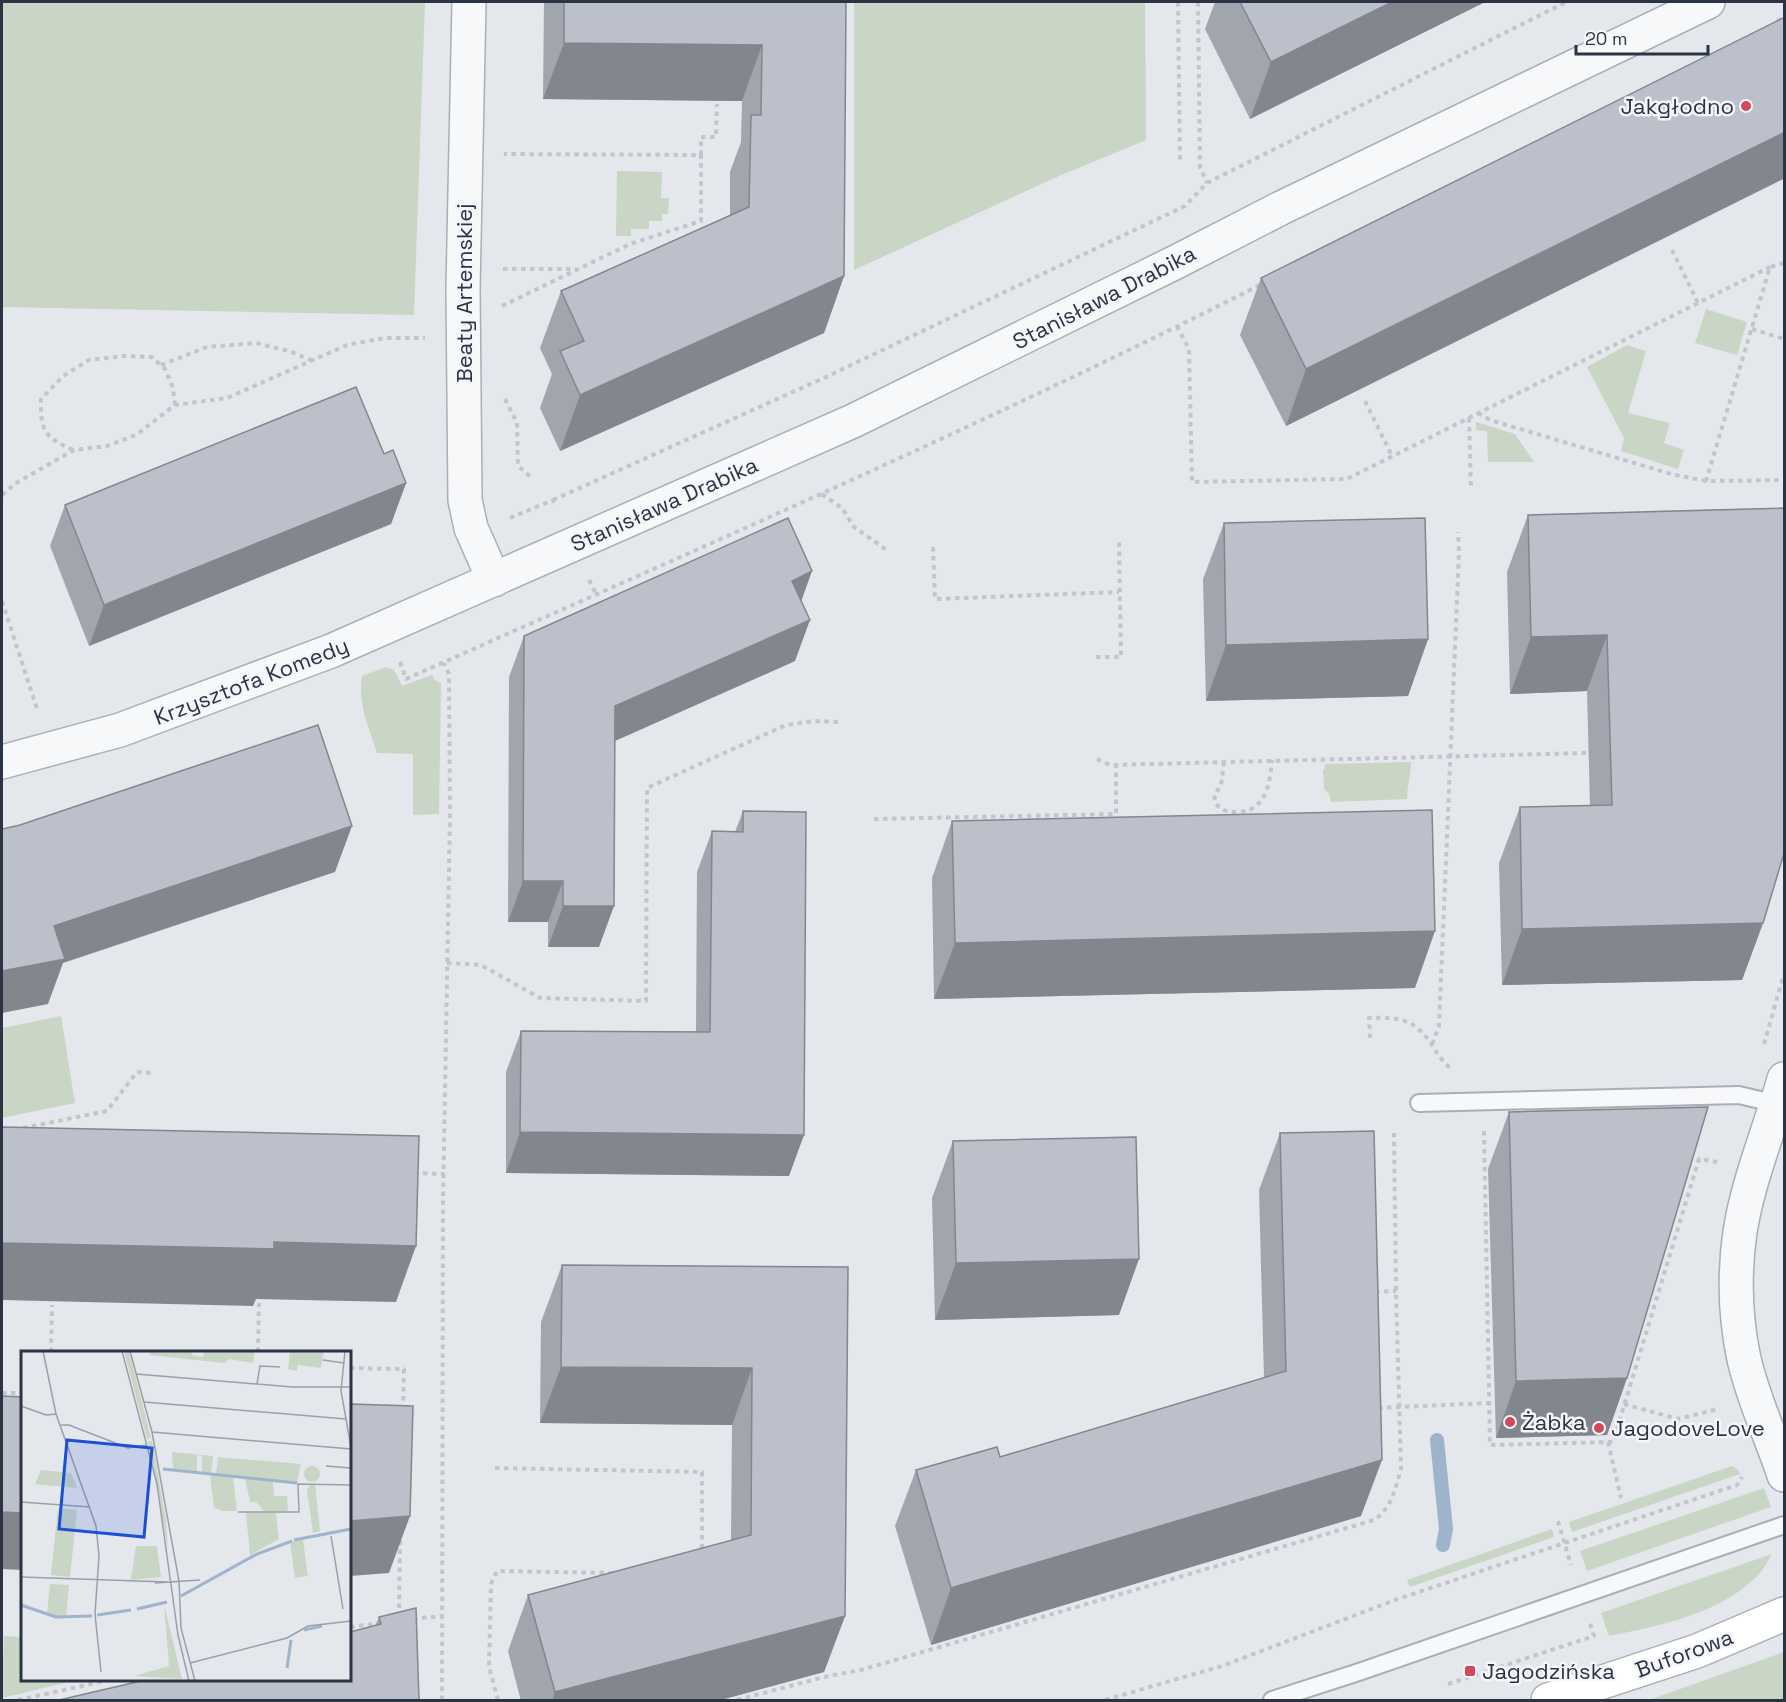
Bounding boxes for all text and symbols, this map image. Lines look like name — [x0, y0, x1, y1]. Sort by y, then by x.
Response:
scale bar — [1576, 18, 1708, 56]
text: 20 m — [1585, 27, 1628, 50]
place label: Jakgłodno — [1621, 92, 1734, 120]
marker: Jakgłodno — [1739, 99, 1753, 113]
street label: Beaty Artemskiej — [450, 203, 478, 383]
street label: Stanisława Drabika — [1008, 239, 1201, 355]
street label: Stanisława Drabika — [566, 450, 762, 558]
street label: Krzysztofa Komedy — [150, 631, 352, 731]
inset map — [21, 1351, 351, 1681]
place label: Żabka — [1522, 1408, 1586, 1436]
place label: JagodoveLove — [1611, 1414, 1765, 1442]
marker: Żabka — [1503, 1415, 1517, 1429]
marker: JagodoveLove — [1592, 1421, 1606, 1435]
street label: Buforowa — [1631, 1622, 1737, 1684]
place label: Jagodzińska — [1482, 1657, 1615, 1685]
marker: Jagodzińska — [1463, 1664, 1477, 1678]

